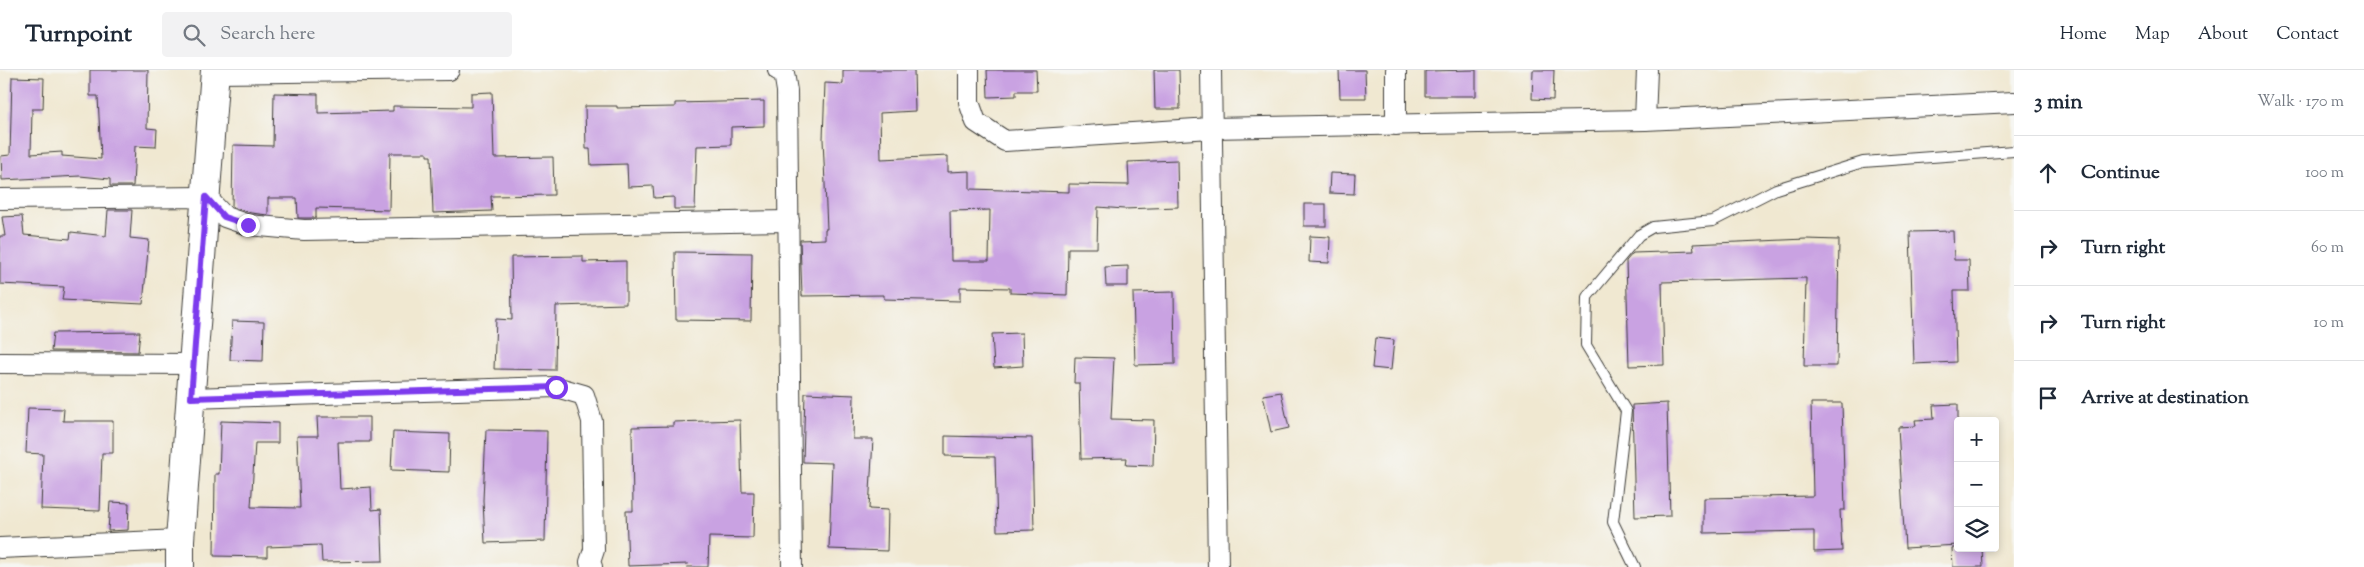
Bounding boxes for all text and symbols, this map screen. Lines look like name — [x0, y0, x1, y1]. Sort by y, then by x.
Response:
search box — [162, 12, 512, 57]
text: Turnpoint — [25, 18, 132, 52]
icon: search — [180, 21, 208, 49]
text: Search here — [220, 21, 315, 48]
text: Home — [2060, 22, 2107, 48]
text: Map — [2135, 22, 2170, 48]
text: About — [2198, 22, 2248, 48]
text: Contact — [2276, 22, 2339, 48]
text: 3 min — [2034, 88, 2083, 118]
text: Walk · 170 m — [2257, 91, 2344, 114]
icon: ahead — [2034, 159, 2062, 187]
text: Continue — [2081, 160, 2160, 187]
text: 100 m — [2305, 162, 2344, 185]
route end — [237, 214, 260, 237]
icon: right — [2034, 234, 2062, 262]
text: Turn right — [2081, 235, 2165, 262]
text: 60 m — [2311, 237, 2344, 260]
icon: right — [2034, 309, 2062, 337]
text: Turn right — [2081, 310, 2165, 337]
text: 10 m — [2314, 312, 2344, 335]
route start — [545, 376, 568, 399]
icon: arrive — [2034, 384, 2062, 412]
text: Arrive at destination — [2081, 385, 2249, 412]
map controls — [1954, 417, 1999, 552]
button: + — [1954, 417, 1999, 462]
button: − — [1954, 462, 1999, 507]
button: layers — [1954, 507, 1999, 552]

